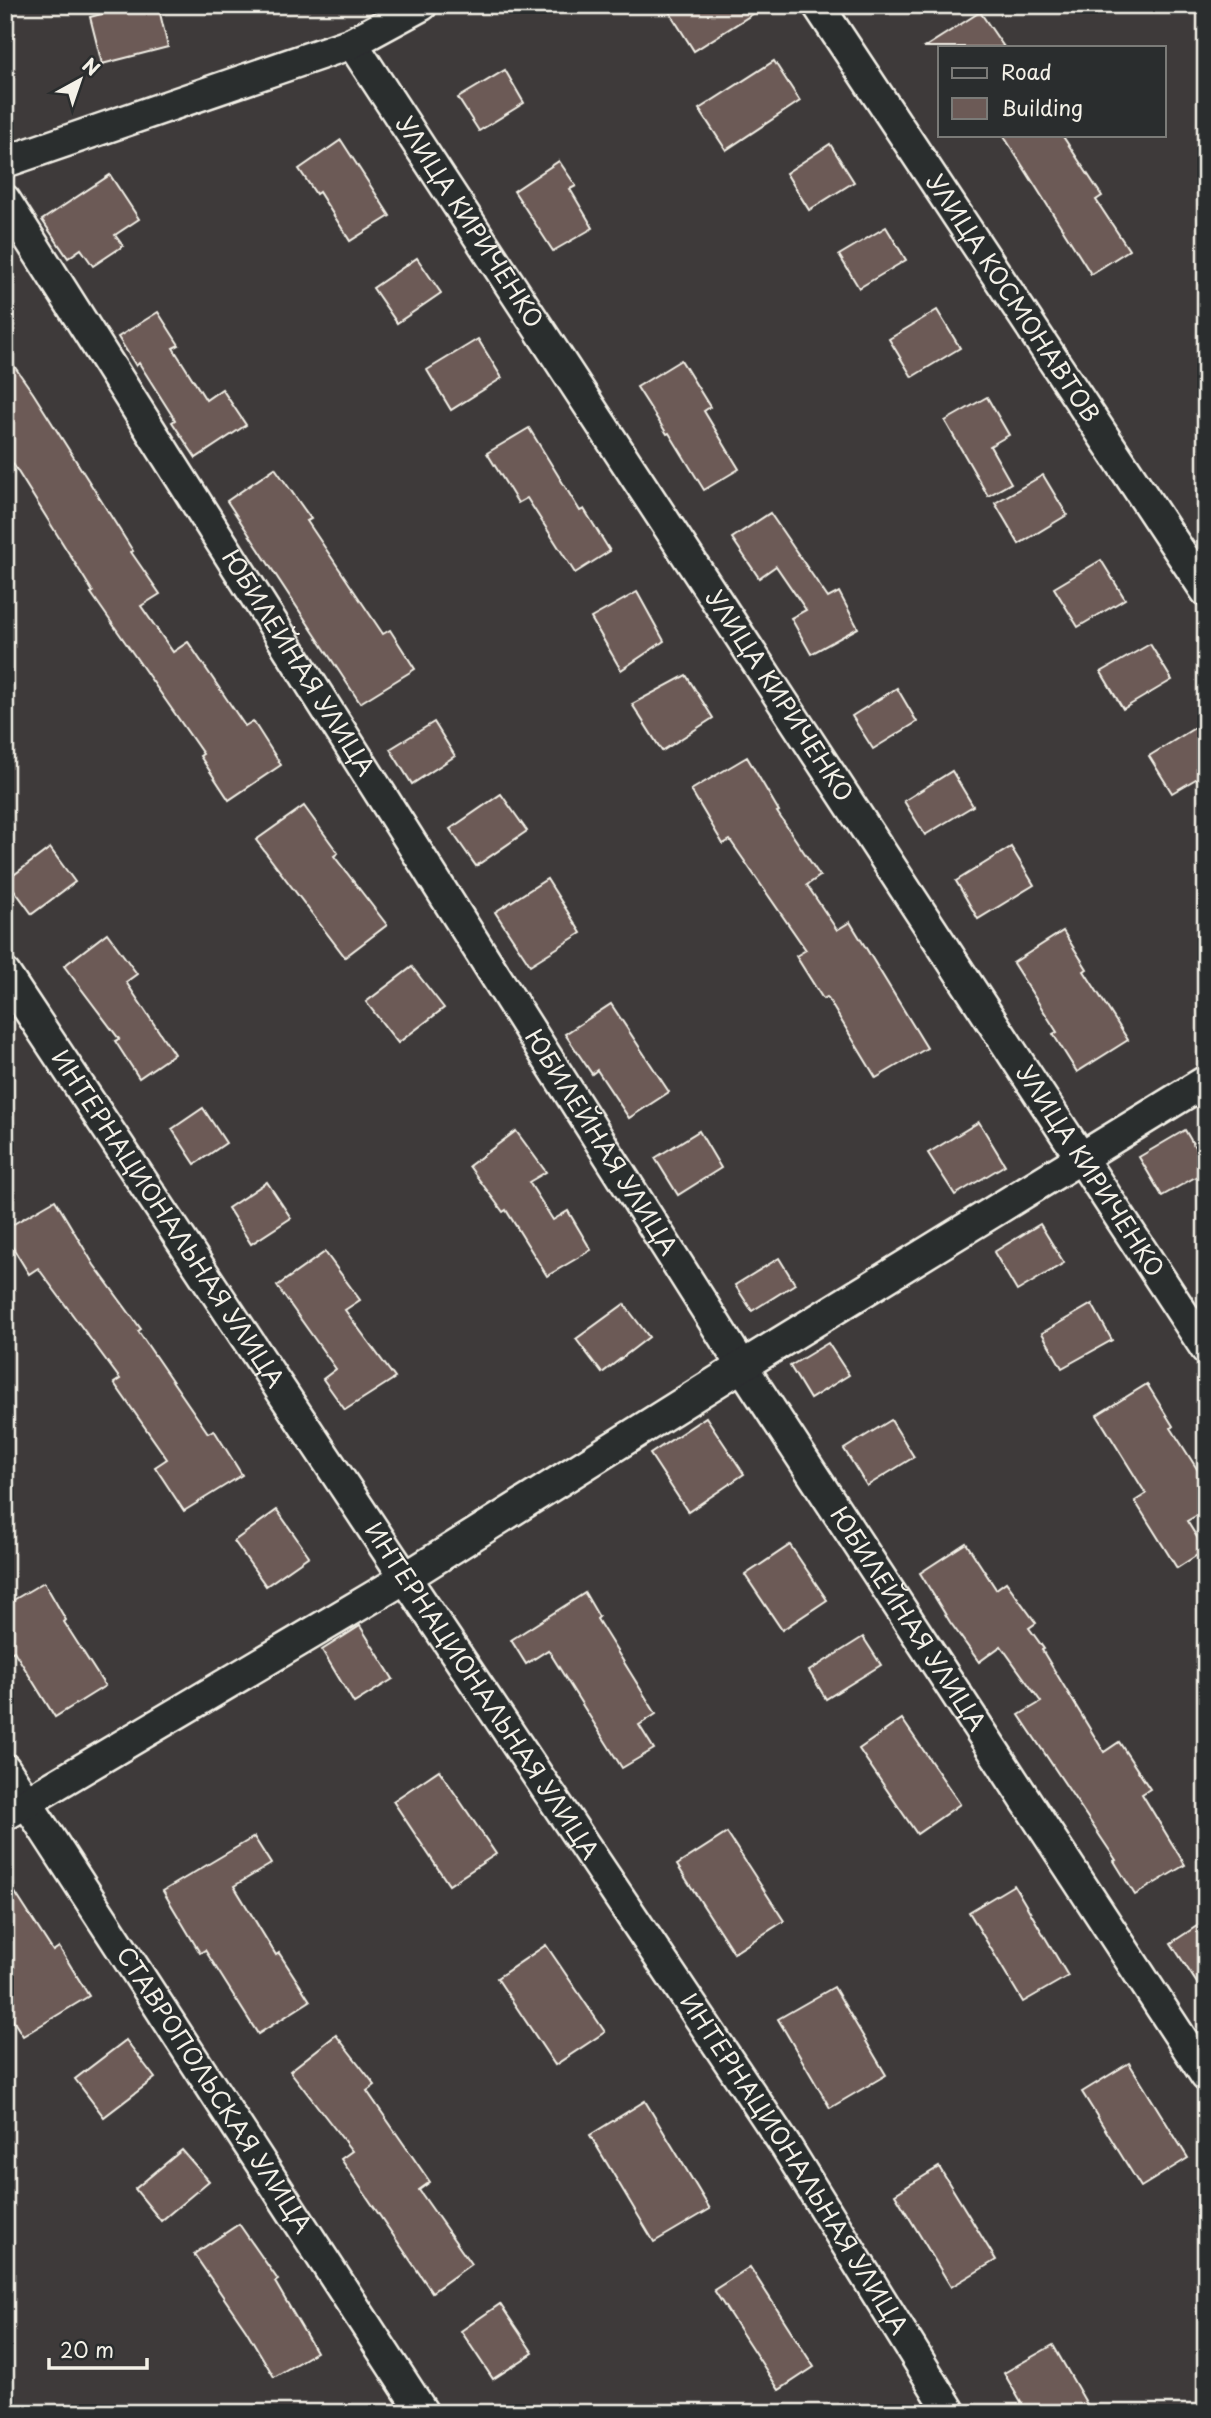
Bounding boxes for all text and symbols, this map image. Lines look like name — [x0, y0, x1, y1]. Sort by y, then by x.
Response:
north arrow — [46, 46, 116, 116]
legend — [938, 46, 1166, 136]
text: N — [77, 51, 106, 82]
text: Road — [1001, 55, 1052, 87]
text: Building — [1001, 91, 1083, 123]
street label: УЛИЦА КИРИЧЕНКО — [388, 108, 553, 334]
street label: УЛИЦА КОСМОНАВТОВ — [919, 166, 1109, 429]
street label: ЮБИЛЕЙНАЯ УЛИЦА — [214, 542, 385, 782]
street label: УЛИЦА КИРИЧЕНКО — [698, 582, 863, 808]
street label: ЮБИЛЕЙНАЯ УЛИЦА — [517, 1021, 688, 1262]
street label: ИНТЕРНАЦИОНАЛЬНАЯ УЛИЦА — [44, 1042, 294, 1394]
street label: УЛИЦА КИРИЧЕНКО — [1009, 1057, 1174, 1283]
street label: ЮБИЛЕЙНАЯ УЛИЦА — [823, 1499, 996, 1738]
street label: ИНТЕРНАЦИОНАЛЬНАЯ УЛИЦА — [357, 1514, 609, 1866]
street label: СТАВРОПОЛЬСКАЯ УЛИЦА — [109, 1939, 322, 2240]
street label: ИНТЕРНАЦИОНАЛЬНАЯ УЛИЦА — [672, 1986, 918, 2341]
scale bar — [49, 2327, 147, 2371]
text: 20 m — [60, 2333, 114, 2365]

